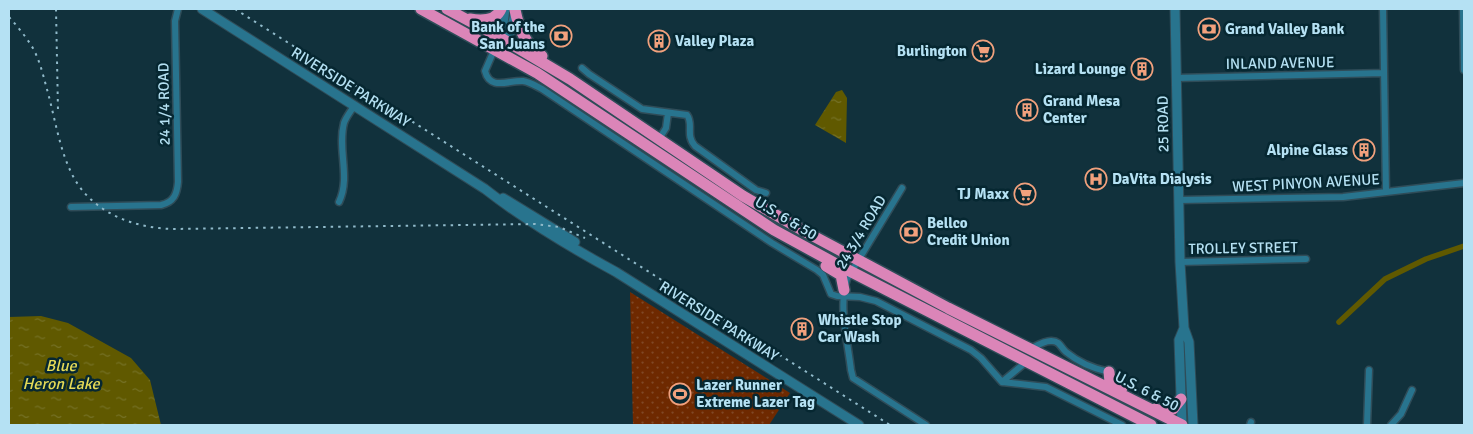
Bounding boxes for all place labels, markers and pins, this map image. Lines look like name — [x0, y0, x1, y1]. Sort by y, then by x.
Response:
bank icon: Grand Valley Bank — [1197, 17, 1221, 41]
place label: Bank of the San Juans — [471, 18, 545, 53]
place label: Grand Valley Bank — [1225, 20, 1344, 38]
bank icon: Bank of the San Juans — [549, 24, 573, 48]
building icon: Valley Plaza — [647, 29, 671, 53]
place label: Valley Plaza — [675, 32, 754, 50]
supermarket icon: Burlington — [971, 39, 995, 63]
place label: Burlington — [897, 42, 967, 60]
building icon: Lizard Lounge — [1130, 57, 1154, 81]
place label: Lizard Lounge — [1035, 60, 1126, 78]
place label: Grand Mesa Center — [1043, 92, 1121, 127]
building icon: Grand Mesa Center — [1015, 98, 1039, 122]
building icon: Alpine Glass — [1352, 138, 1376, 162]
place label: Alpine Glass — [1267, 141, 1348, 159]
hospital icon: DaVita Dialysis — [1084, 167, 1108, 191]
place label: DaVita Dialysis — [1112, 170, 1212, 188]
supermarket icon: TJ Maxx — [1013, 182, 1037, 206]
place label: TJ Maxx — [957, 185, 1010, 203]
place label: Bellco Credit Union — [927, 214, 1010, 249]
bank icon: Bellco Credit Union — [899, 220, 923, 244]
place label: Whistle Stop Car Wash — [818, 311, 901, 346]
building icon: Whistle Stop Car Wash — [790, 317, 814, 341]
place label: Lazer Runner Extreme Lazer Tag — [696, 376, 815, 411]
sports icon: Lazer Runner Extreme Lazer Tag — [668, 382, 692, 406]

